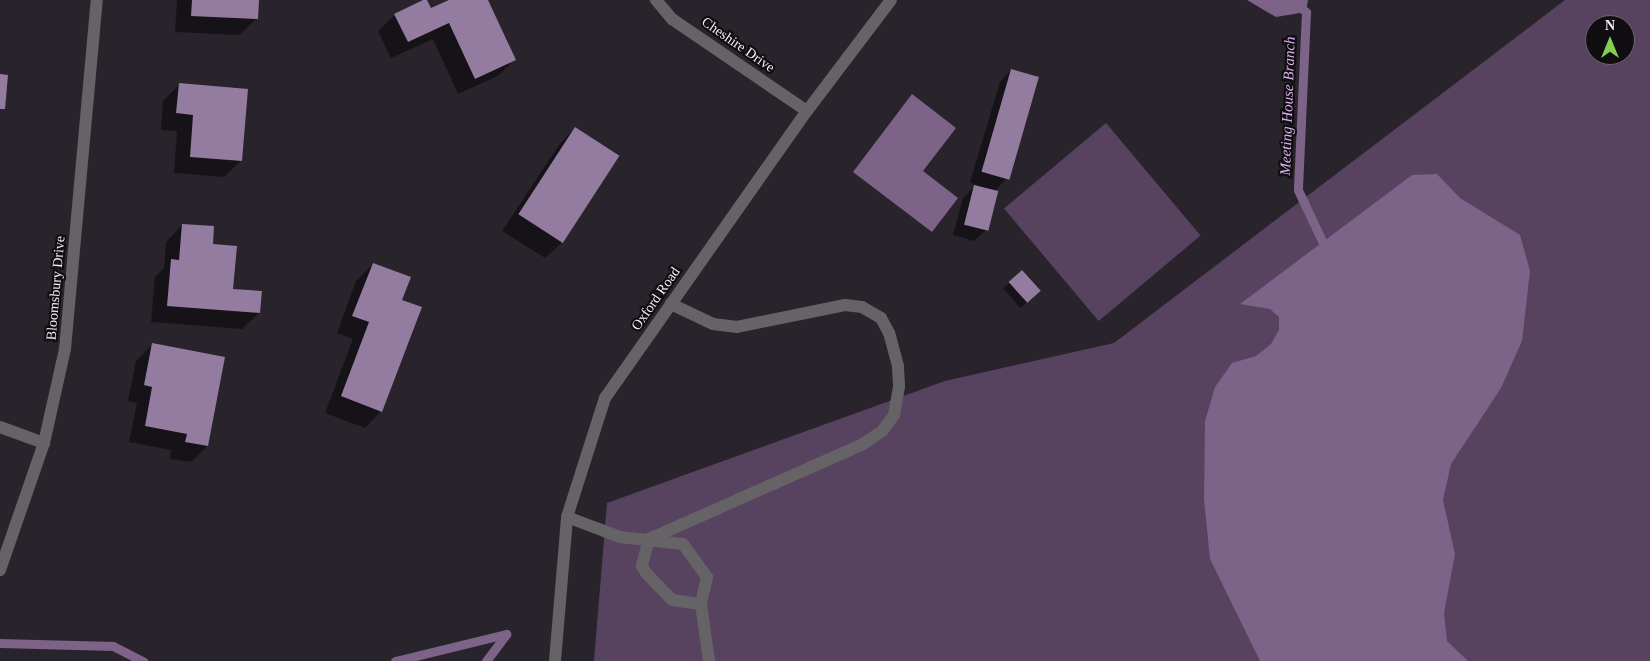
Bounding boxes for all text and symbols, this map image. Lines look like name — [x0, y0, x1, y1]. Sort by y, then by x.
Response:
street label: Cheshire Drive — [698, 14, 778, 76]
north arrow — [1585, 15, 1635, 65]
text: N — [1605, 18, 1615, 33]
water label: Meeting House Branch — [1277, 36, 1299, 176]
street label: Bloomsbury Drive — [43, 235, 69, 341]
street label: Oxford Road — [628, 264, 684, 334]

